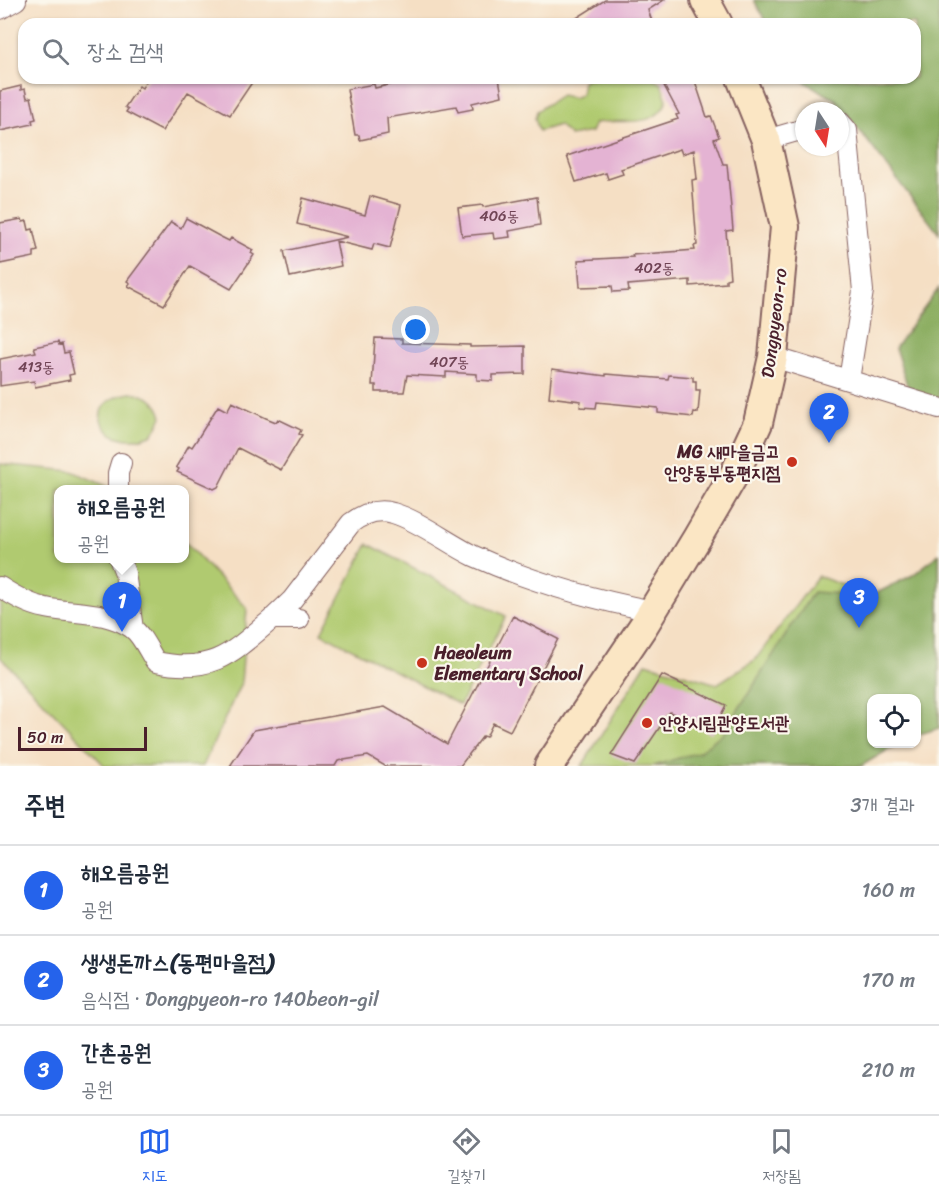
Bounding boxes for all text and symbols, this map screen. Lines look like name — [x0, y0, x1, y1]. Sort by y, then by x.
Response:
search box — [18, 18, 921, 84]
text: 장소 검색 — [87, 32, 164, 71]
icon: search — [39, 35, 72, 68]
north arrow — [795, 102, 849, 156]
house number: 406동 — [479, 203, 519, 229]
house number: 402동 — [634, 255, 674, 281]
street label: Dongpyeon-ro — [751, 266, 797, 380]
your location — [401, 315, 430, 344]
house number: 407동 — [429, 349, 469, 375]
house number: 413동 — [18, 354, 54, 380]
pin: 2 — [810, 394, 848, 443]
place label: MG 새마을금고 안양동부동편지점 — [664, 436, 781, 489]
marker: MG 새마을금고 안양동부동편지점 — [785, 455, 799, 469]
popup — [54, 485, 189, 563]
text: 해오름공원 — [77, 487, 166, 526]
text: 공원 — [77, 526, 109, 561]
pin: 3 — [840, 578, 878, 628]
pin: 1 — [102, 582, 142, 632]
place label: Haeoleum Elementary School — [433, 637, 583, 690]
marker: Haeoleum Elementary School — [415, 656, 429, 670]
map controls — [867, 694, 921, 748]
button: locate — [867, 694, 921, 748]
place label: 안양시립관양도서관 — [659, 707, 790, 739]
marker: 안양시립관양도서관 — [640, 716, 654, 730]
text: 50 m — [27, 723, 63, 752]
scale bar — [18, 724, 147, 752]
text: 주변 — [24, 782, 66, 828]
text: 3개 결과 — [851, 788, 915, 823]
text: 해오름공원 — [81, 853, 170, 892]
text: 1 — [39, 873, 48, 908]
text: 160 m — [862, 873, 915, 908]
text: 공원 — [81, 892, 113, 927]
text: 생생돈까스(동편마을점) — [81, 943, 274, 982]
text: 2 — [38, 963, 49, 998]
text: 170 m — [862, 963, 915, 998]
text: 음식점 · Dongpyeon-ro 140beon-gil — [81, 982, 379, 1017]
text: 간촌공원 — [81, 1033, 152, 1072]
text: 3 — [38, 1053, 49, 1088]
text: 210 m — [862, 1053, 915, 1088]
text: 공원 — [81, 1072, 113, 1107]
tab: 지도 — [138, 1125, 171, 1190]
tab: 길찾기 — [447, 1125, 486, 1190]
tab: 저장됨 — [762, 1125, 801, 1190]

